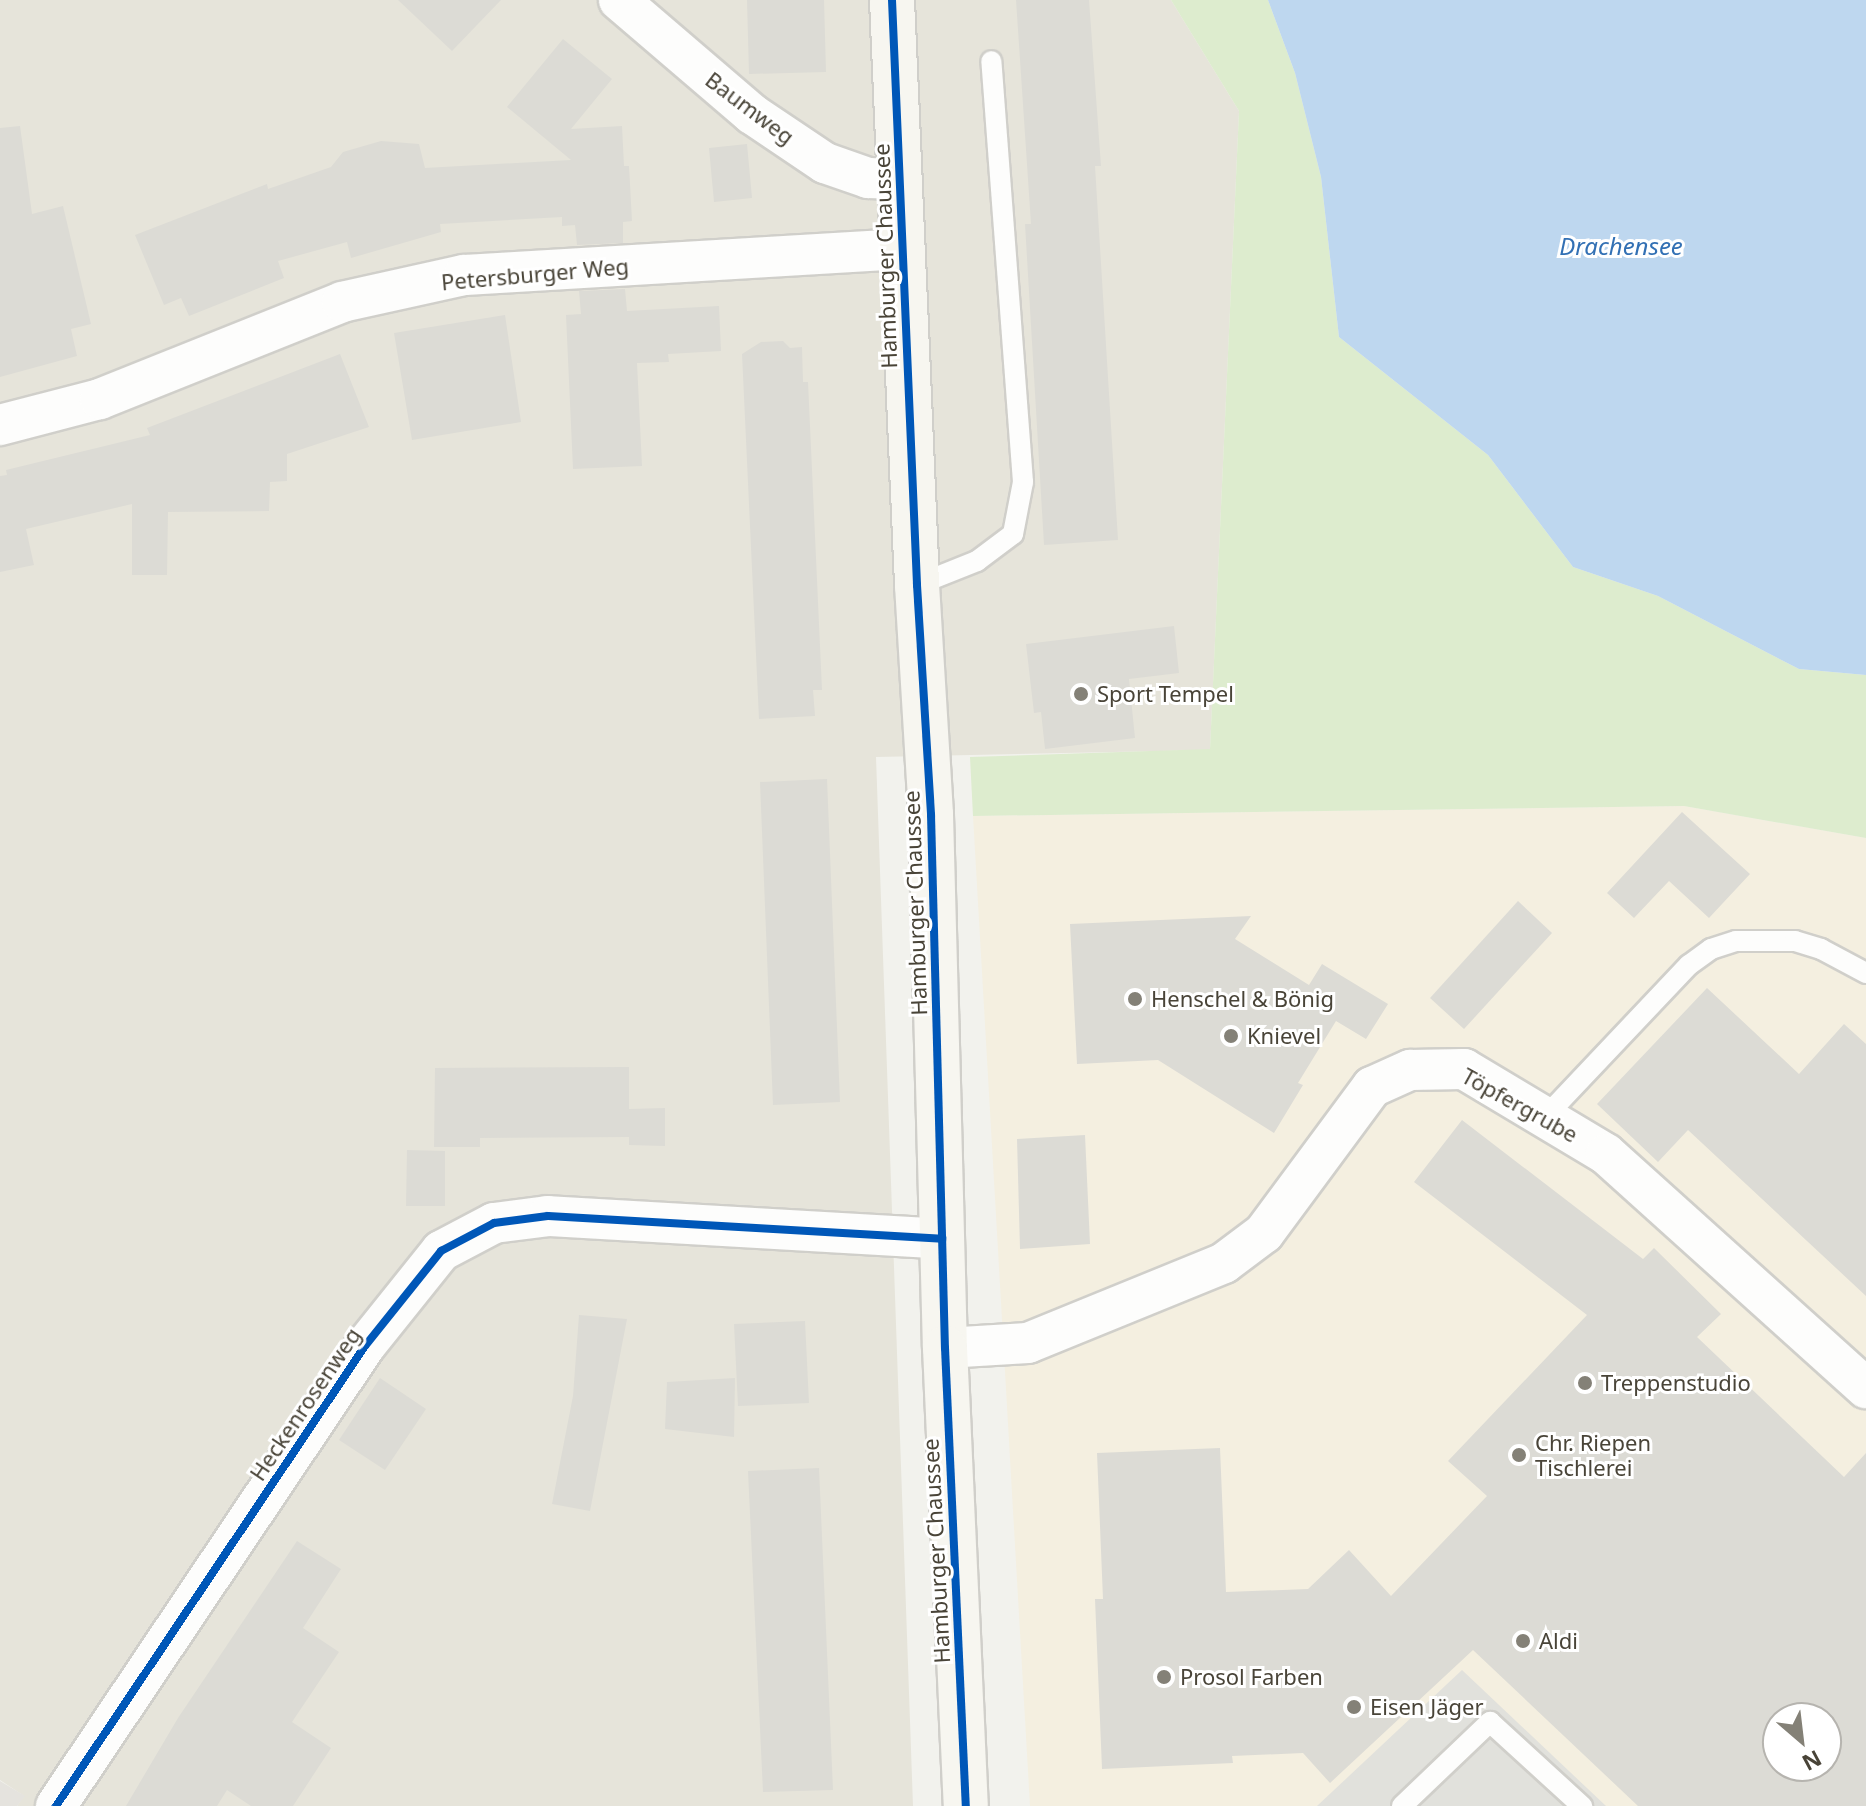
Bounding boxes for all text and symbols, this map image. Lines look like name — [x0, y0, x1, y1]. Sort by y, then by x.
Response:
street label: Baumweg — [701, 66, 799, 150]
street label: Hamburger Chaussee — [868, 143, 902, 369]
water label: Drachensee — [1559, 232, 1683, 260]
street label: Petersburger Weg — [440, 253, 630, 295]
place label: Sport Tempel — [1097, 681, 1234, 707]
marker: Sport Tempel — [1072, 685, 1090, 703]
street label: Hamburger Chaussee — [898, 790, 932, 1016]
place label: Henschel & Bönig — [1151, 986, 1334, 1012]
marker: Henschel & Bönig — [1126, 990, 1144, 1008]
place label: Knievel — [1247, 1023, 1321, 1049]
marker: Knievel — [1222, 1027, 1240, 1045]
street label: Töpfergrube — [1457, 1062, 1583, 1148]
street label: Heckenrosenweg — [244, 1323, 366, 1485]
place label: Treppenstudio — [1601, 1370, 1751, 1396]
marker: Treppenstudio — [1576, 1374, 1594, 1392]
place label: Chr. Riepen Tischlerei — [1535, 1429, 1651, 1480]
street label: Hamburger Chaussee — [917, 1438, 955, 1664]
marker: Chr. Riepen Tischlerei — [1510, 1446, 1528, 1464]
place label: Aldi — [1539, 1628, 1578, 1654]
marker: Aldi — [1514, 1632, 1532, 1650]
place label: Prosol Farben — [1180, 1664, 1323, 1690]
marker: Prosol Farben — [1155, 1668, 1173, 1686]
place label: Eisen Jäger — [1370, 1694, 1484, 1720]
marker: Eisen Jäger — [1345, 1698, 1363, 1716]
north arrow — [1762, 1702, 1842, 1782]
text: N — [1797, 1744, 1827, 1779]

